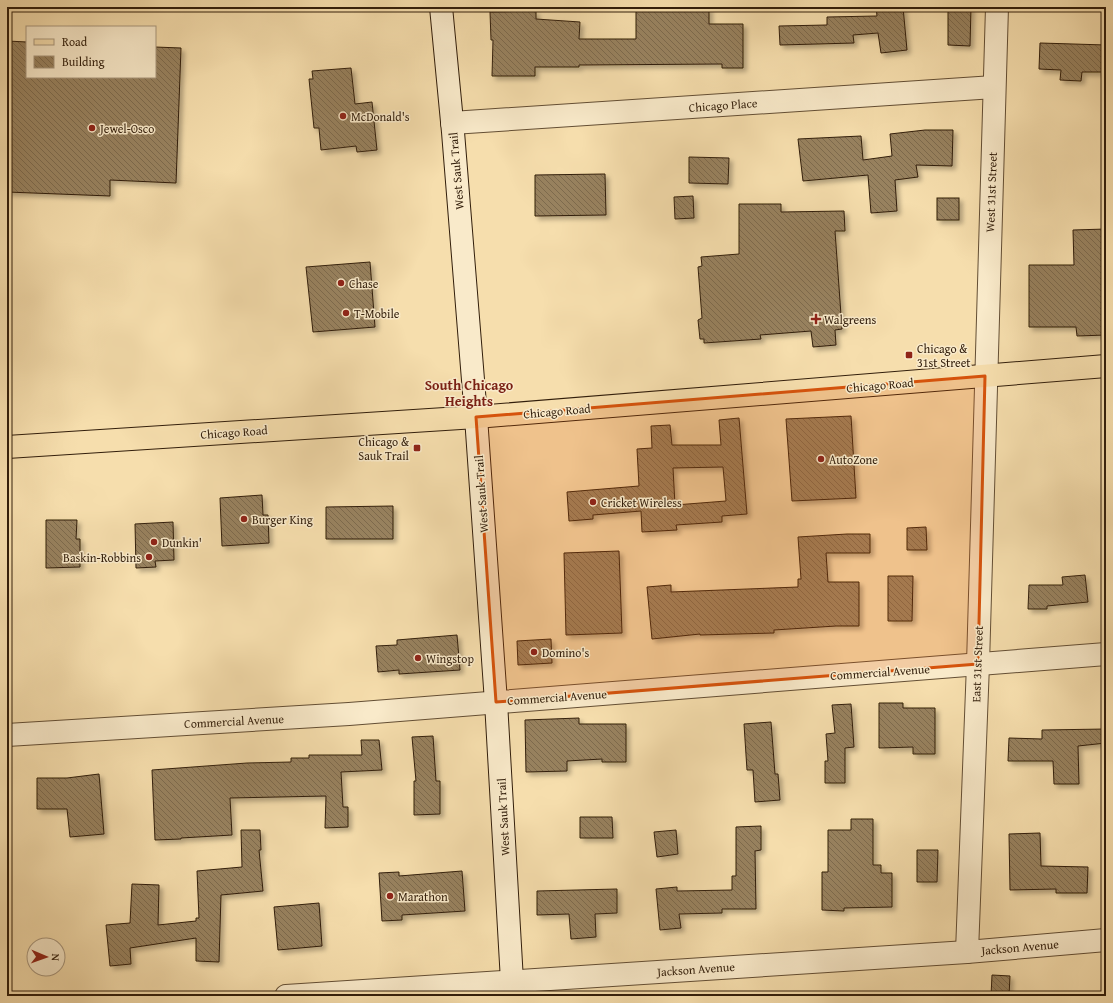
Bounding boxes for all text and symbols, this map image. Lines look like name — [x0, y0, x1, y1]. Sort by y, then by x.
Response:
legend — [26, 26, 156, 78]
text: Road — [62, 33, 88, 50]
text: Building — [62, 53, 105, 70]
street label: Chicago Place — [688, 94, 758, 116]
place label: McDonald's — [351, 108, 410, 125]
marker: McDonald's — [338, 111, 348, 121]
place label: Jewel-Osco — [98, 120, 154, 137]
marker: Jewel-Osco — [87, 123, 97, 133]
street label: West Sauk Trail — [444, 131, 468, 210]
street label: West 31st Street — [981, 151, 1001, 233]
place label: Chase — [349, 275, 379, 292]
marker: Chase — [336, 278, 346, 288]
place label: T-Mobile — [354, 305, 400, 322]
marker: T-Mobile — [341, 308, 351, 318]
place label: Walgreens — [824, 311, 877, 328]
marker: Walgreens — [811, 314, 821, 324]
place label: Chicago & 31st Street — [917, 340, 971, 371]
marker: Chicago & 31st Street — [904, 350, 914, 360]
street label: Chicago Road — [846, 374, 915, 396]
district label: South Chicago Heights — [425, 375, 514, 411]
street label: Chicago Road — [523, 400, 592, 422]
street label: Chicago Road — [200, 421, 269, 443]
place label: Chicago & Sauk Trail — [358, 433, 410, 464]
marker: Chicago & Sauk Trail — [412, 443, 422, 453]
place label: AutoZone — [829, 451, 878, 468]
street label: West Sauk Trail — [470, 454, 492, 533]
marker: AutoZone — [816, 454, 826, 464]
place label: Cricket Wireless — [601, 494, 682, 511]
marker: Cricket Wireless — [588, 497, 598, 507]
place label: Burger King — [252, 511, 313, 528]
marker: Burger King — [239, 514, 249, 524]
place label: Dunkin' — [162, 534, 202, 551]
marker: Dunkin' — [149, 537, 159, 547]
place label: Baskin-Robbins — [63, 549, 141, 566]
marker: Baskin-Robbins — [144, 552, 154, 562]
street label: East 31st Street — [967, 625, 987, 703]
place label: Domino's — [542, 644, 590, 661]
marker: Domino's — [529, 647, 539, 657]
place label: Wingstop — [426, 650, 474, 667]
marker: Wingstop — [413, 653, 423, 663]
street label: Commercial Avenue — [830, 660, 931, 684]
street label: Commercial Avenue — [507, 685, 608, 709]
street label: Commercial Avenue — [184, 710, 285, 732]
street label: West Sauk Trail — [492, 777, 514, 856]
place label: Marathon — [398, 888, 448, 905]
marker: Marathon — [385, 891, 395, 901]
street label: Jackson Avenue — [979, 935, 1060, 959]
north arrow — [26, 937, 66, 977]
text: N — [48, 953, 64, 962]
street label: Jackson Avenue — [655, 958, 736, 980]

